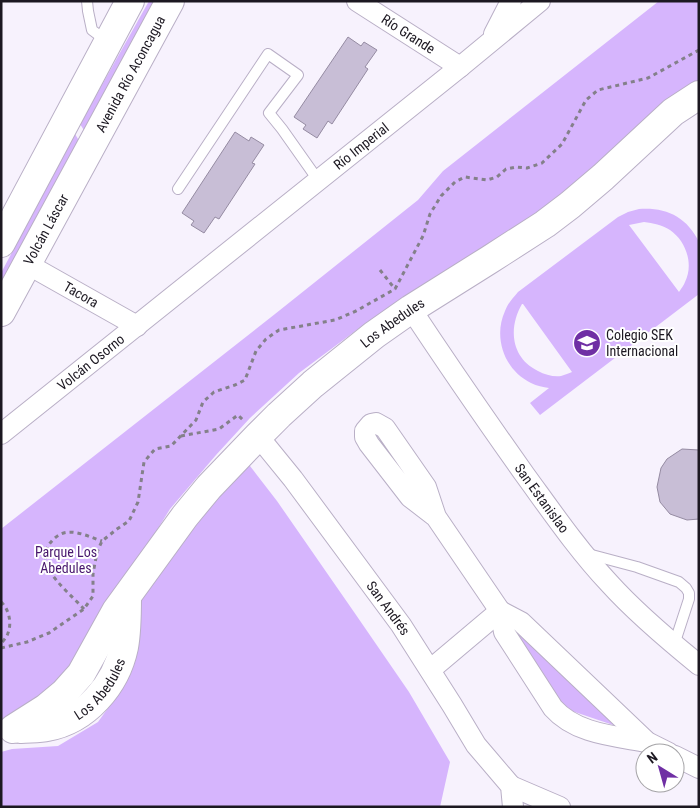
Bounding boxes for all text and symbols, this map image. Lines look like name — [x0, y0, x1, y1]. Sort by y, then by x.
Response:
street label: Río Grande — [379, 11, 438, 57]
street label: Avenida Río Aconcagua — [92, 13, 168, 135]
street label: Río Imperial — [330, 119, 392, 173]
street label: Volcán Láscar — [20, 191, 72, 268]
street label: Tacora — [61, 278, 101, 311]
street label: Los Abedules — [357, 295, 427, 351]
place label: Colegio SEK Internacional — [606, 327, 678, 359]
school or university icon: Colegio SEK Internacional — [572, 328, 602, 358]
street label: Volcán Osorno — [54, 331, 127, 394]
street label: San Estanislao — [511, 460, 572, 536]
park label: Parque Los Abedules — [35, 544, 97, 576]
street label: San Andrés — [363, 578, 413, 638]
street label: Los Abedules — [71, 656, 128, 723]
north arrow — [635, 743, 685, 793]
text: N — [644, 749, 660, 767]

